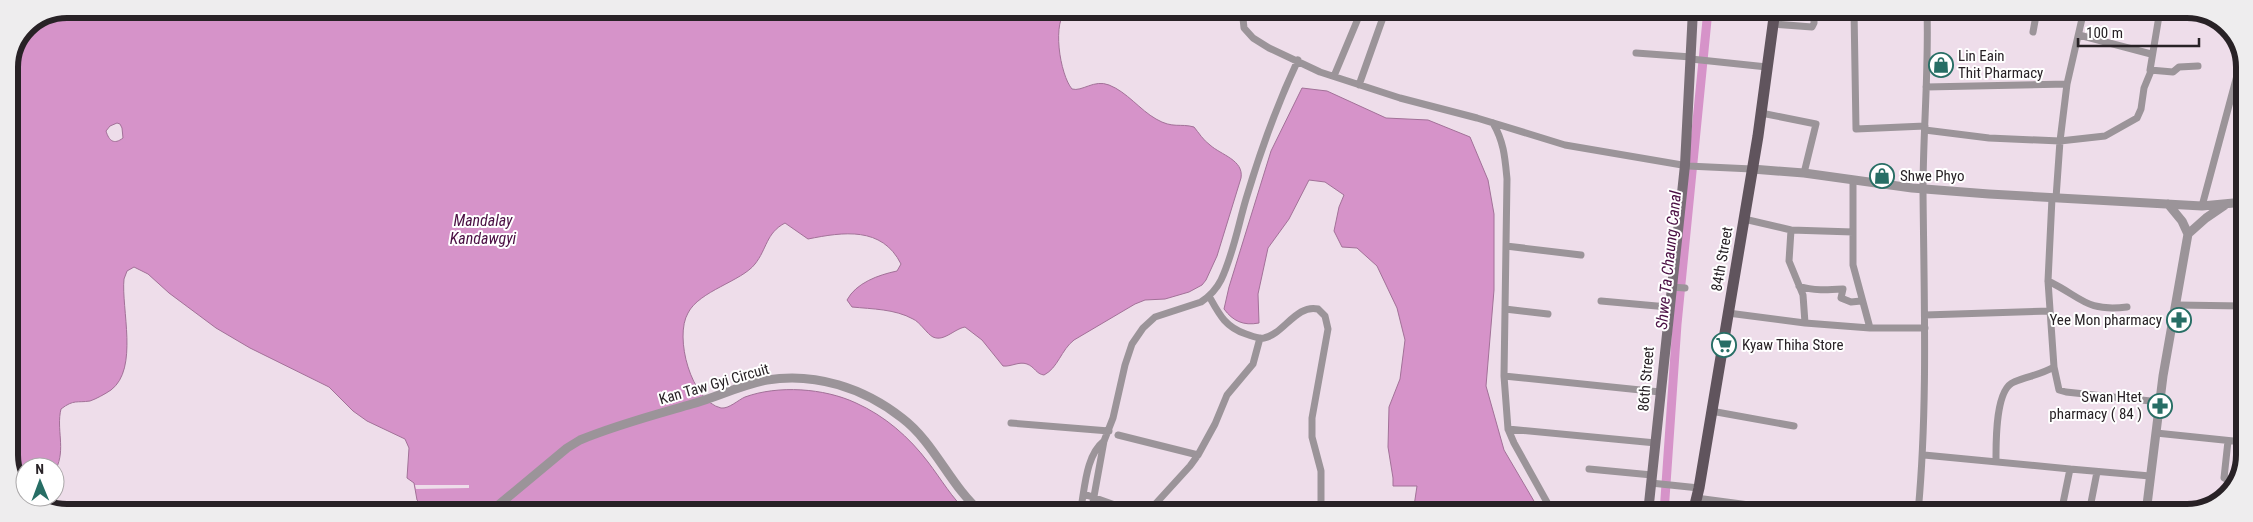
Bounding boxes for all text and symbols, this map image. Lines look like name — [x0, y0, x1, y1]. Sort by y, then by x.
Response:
scale bar — [2078, 15, 2199, 47]
text: 100 m — [2086, 24, 2123, 42]
place label: Lin Eain Thit Pharmacy — [1958, 47, 2043, 82]
shop icon: Lin Eain Thit Pharmacy — [1928, 52, 1954, 78]
shop icon: Shwe Phyo — [1869, 163, 1895, 189]
place label: Shwe Phyo — [1900, 167, 1964, 185]
water label: Shwe Ta Chaung Canal — [1652, 189, 1685, 330]
water label: Mandalay Kandawgyi — [450, 211, 517, 248]
street label: 84th Street — [1707, 225, 1737, 293]
pharmacy icon: Yee Mon pharmacy — [2166, 307, 2192, 333]
place label: Yee Mon pharmacy — [2049, 311, 2162, 329]
supermarket icon: Kyaw Thiha Store — [1711, 332, 1737, 358]
place label: Kyaw Thiha Store — [1742, 336, 1844, 354]
street label: 86th Street — [1634, 346, 1658, 412]
street label: Kan Taw Gyi Circuit — [657, 360, 771, 408]
place label: Swan Htet pharmacy ( 84 ) — [2049, 388, 2142, 423]
pharmacy icon: Swan Htet pharmacy ( 84 ) — [2147, 393, 2173, 419]
north arrow — [15, 457, 65, 507]
text: N — [35, 461, 44, 477]

